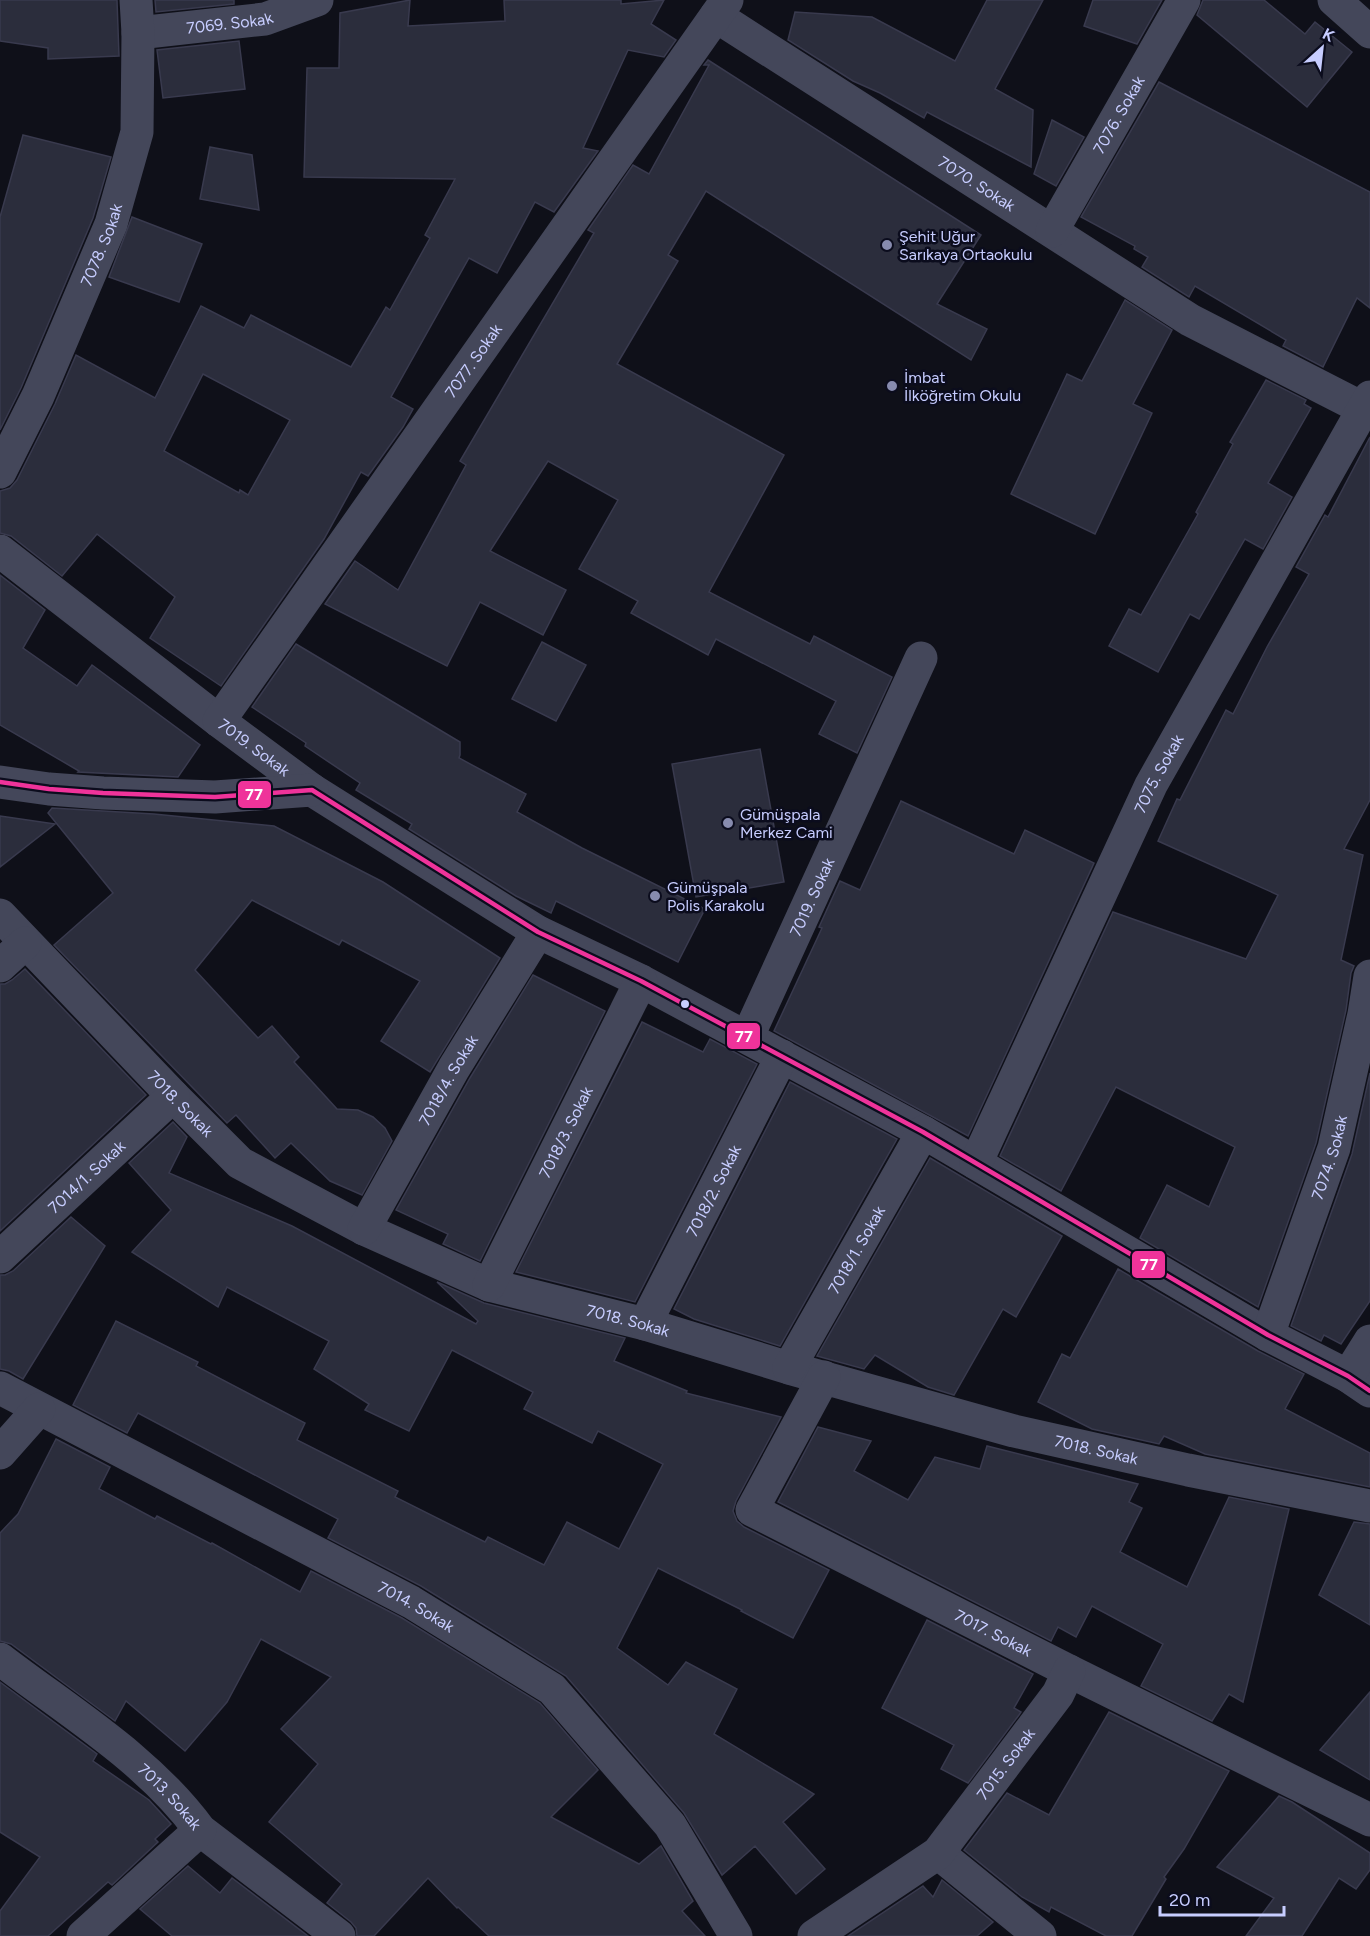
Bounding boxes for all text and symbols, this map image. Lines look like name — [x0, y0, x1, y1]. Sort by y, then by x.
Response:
street label: 7069. Sokak — [185, 8, 276, 38]
north arrow — [1292, 18, 1352, 78]
text: K — [1320, 24, 1338, 46]
street label: 7076. Sokak — [1089, 72, 1149, 157]
street label: 7070. Sokak — [935, 152, 1019, 216]
street label: 7078. Sokak — [77, 201, 126, 289]
place label: Şehit Uğur Sarıkaya Ortaokulu — [899, 227, 1032, 264]
marker: Şehit Uğur Sarıkaya Ortaokulu — [880, 238, 894, 252]
street label: 7077. Sokak — [441, 320, 506, 401]
place label: İmbat İlköğretim Okulu — [904, 368, 1021, 405]
marker: İmbat İlköğretim Okulu — [885, 379, 899, 393]
street label: 7019. Sokak — [214, 715, 294, 780]
street label: 7075. Sokak — [1130, 731, 1188, 816]
line badge: 77 — [237, 780, 272, 809]
text: 77 — [245, 785, 263, 804]
place label: Gümüşpala Merkez Cami — [740, 805, 833, 842]
marker: Gümüşpala Merkez Cami — [721, 816, 735, 830]
street label: 7019. Sokak — [786, 855, 838, 939]
place label: Gümüşpala Polis Karakolu — [667, 878, 765, 915]
marker: Gümüşpala Polis Karakolu — [648, 889, 662, 903]
unlabelled marker — [679, 998, 691, 1010]
line badge: 77 — [726, 1022, 761, 1050]
text: 77 — [735, 1027, 753, 1046]
street label: 7018/4. Sokak — [415, 1031, 482, 1129]
street label: 7018. Sokak — [144, 1067, 217, 1141]
street label: 7018/3. Sokak — [535, 1083, 597, 1181]
street label: 7074. Sokak — [1308, 1113, 1351, 1202]
street label: 7014/1. Sokak — [44, 1136, 129, 1217]
street label: 7018/2. Sokak — [682, 1141, 745, 1240]
street label: 7018/1. Sokak — [824, 1202, 889, 1297]
line badge: 77 — [1131, 1250, 1166, 1279]
text: 77 — [1140, 1255, 1158, 1274]
street label: 7018. Sokak — [584, 1301, 672, 1341]
street label: 7018. Sokak — [1053, 1431, 1140, 1469]
street label: 7014. Sokak — [374, 1577, 458, 1637]
street label: 7017. Sokak — [951, 1606, 1035, 1661]
street label: 7015. Sokak — [973, 1724, 1039, 1804]
street label: 7013. Sokak — [134, 1760, 205, 1834]
scale bar — [1160, 1879, 1284, 1917]
text: 20 m — [1169, 1889, 1210, 1911]

